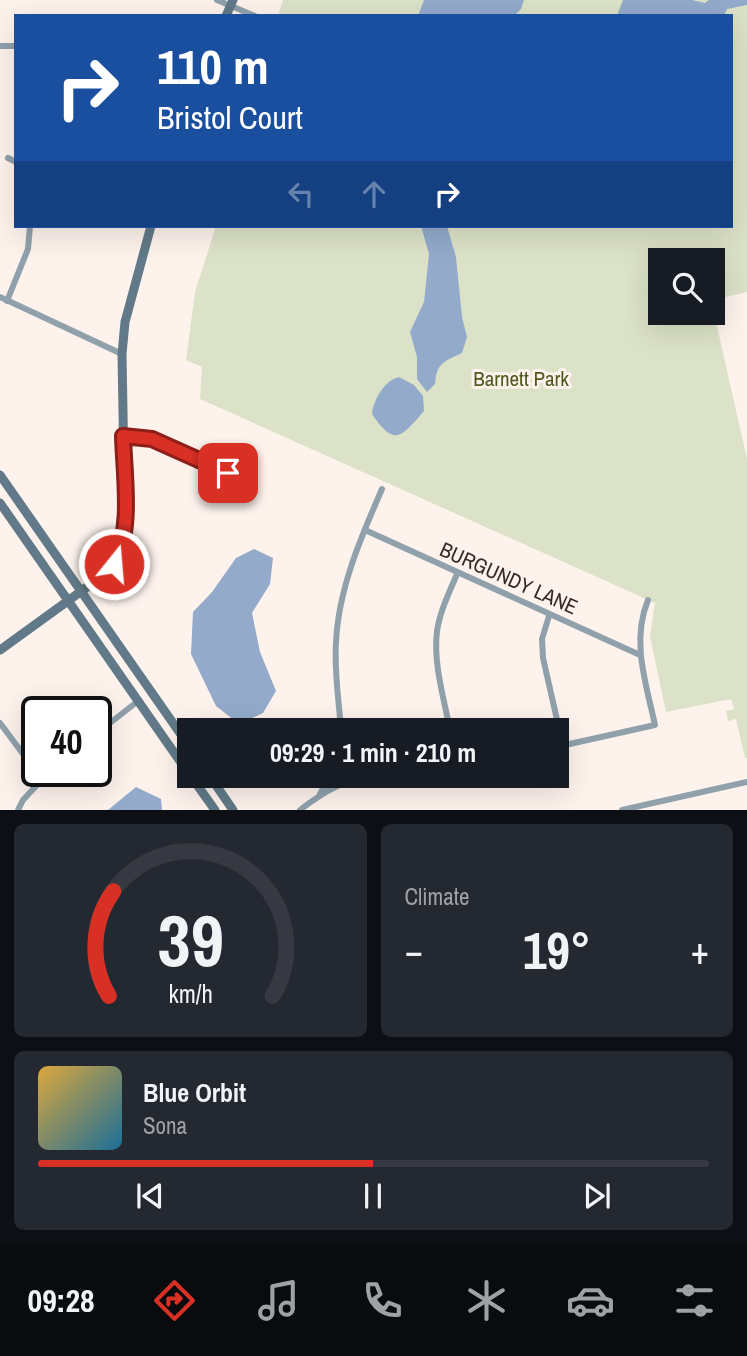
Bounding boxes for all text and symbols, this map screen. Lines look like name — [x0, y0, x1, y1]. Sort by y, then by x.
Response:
text: 110 m — [157, 33, 269, 99]
icon: right — [42, 42, 133, 133]
text: Bristol Court — [157, 96, 303, 139]
icon: left — [282, 175, 320, 213]
icon: ahead — [355, 175, 393, 213]
icon: right — [428, 175, 466, 213]
map controls — [648, 248, 725, 325]
button: search — [648, 248, 725, 325]
park label: Barnett Park — [473, 364, 569, 393]
pin — [198, 443, 258, 503]
icon: arrive — [209, 454, 247, 492]
position arrow — [77, 527, 151, 601]
street label: BURGUNDY LANE — [435, 535, 583, 621]
speed limit sign: 40 — [21, 696, 112, 787]
text: 09:29 · 1 min · 210 m — [270, 735, 476, 770]
text: Climate — [405, 881, 469, 912]
text: 39 — [157, 892, 223, 990]
text: 19° — [523, 915, 591, 985]
text: − — [405, 925, 423, 976]
text: + — [691, 925, 709, 976]
text: km/h — [168, 977, 212, 1011]
text: Blue Orbit — [143, 1075, 246, 1110]
text: Sona — [143, 1110, 187, 1141]
icon: previous — [131, 1177, 169, 1215]
icon: pause — [354, 1177, 392, 1215]
icon: next — [578, 1177, 616, 1215]
icon: directions — [150, 1276, 199, 1325]
icon: music — [254, 1276, 303, 1325]
icon: phone — [358, 1276, 407, 1325]
icon: climate — [462, 1276, 511, 1325]
icon: car — [566, 1276, 615, 1325]
icon: filters — [670, 1276, 719, 1325]
text: 09:28 — [28, 1279, 95, 1322]

